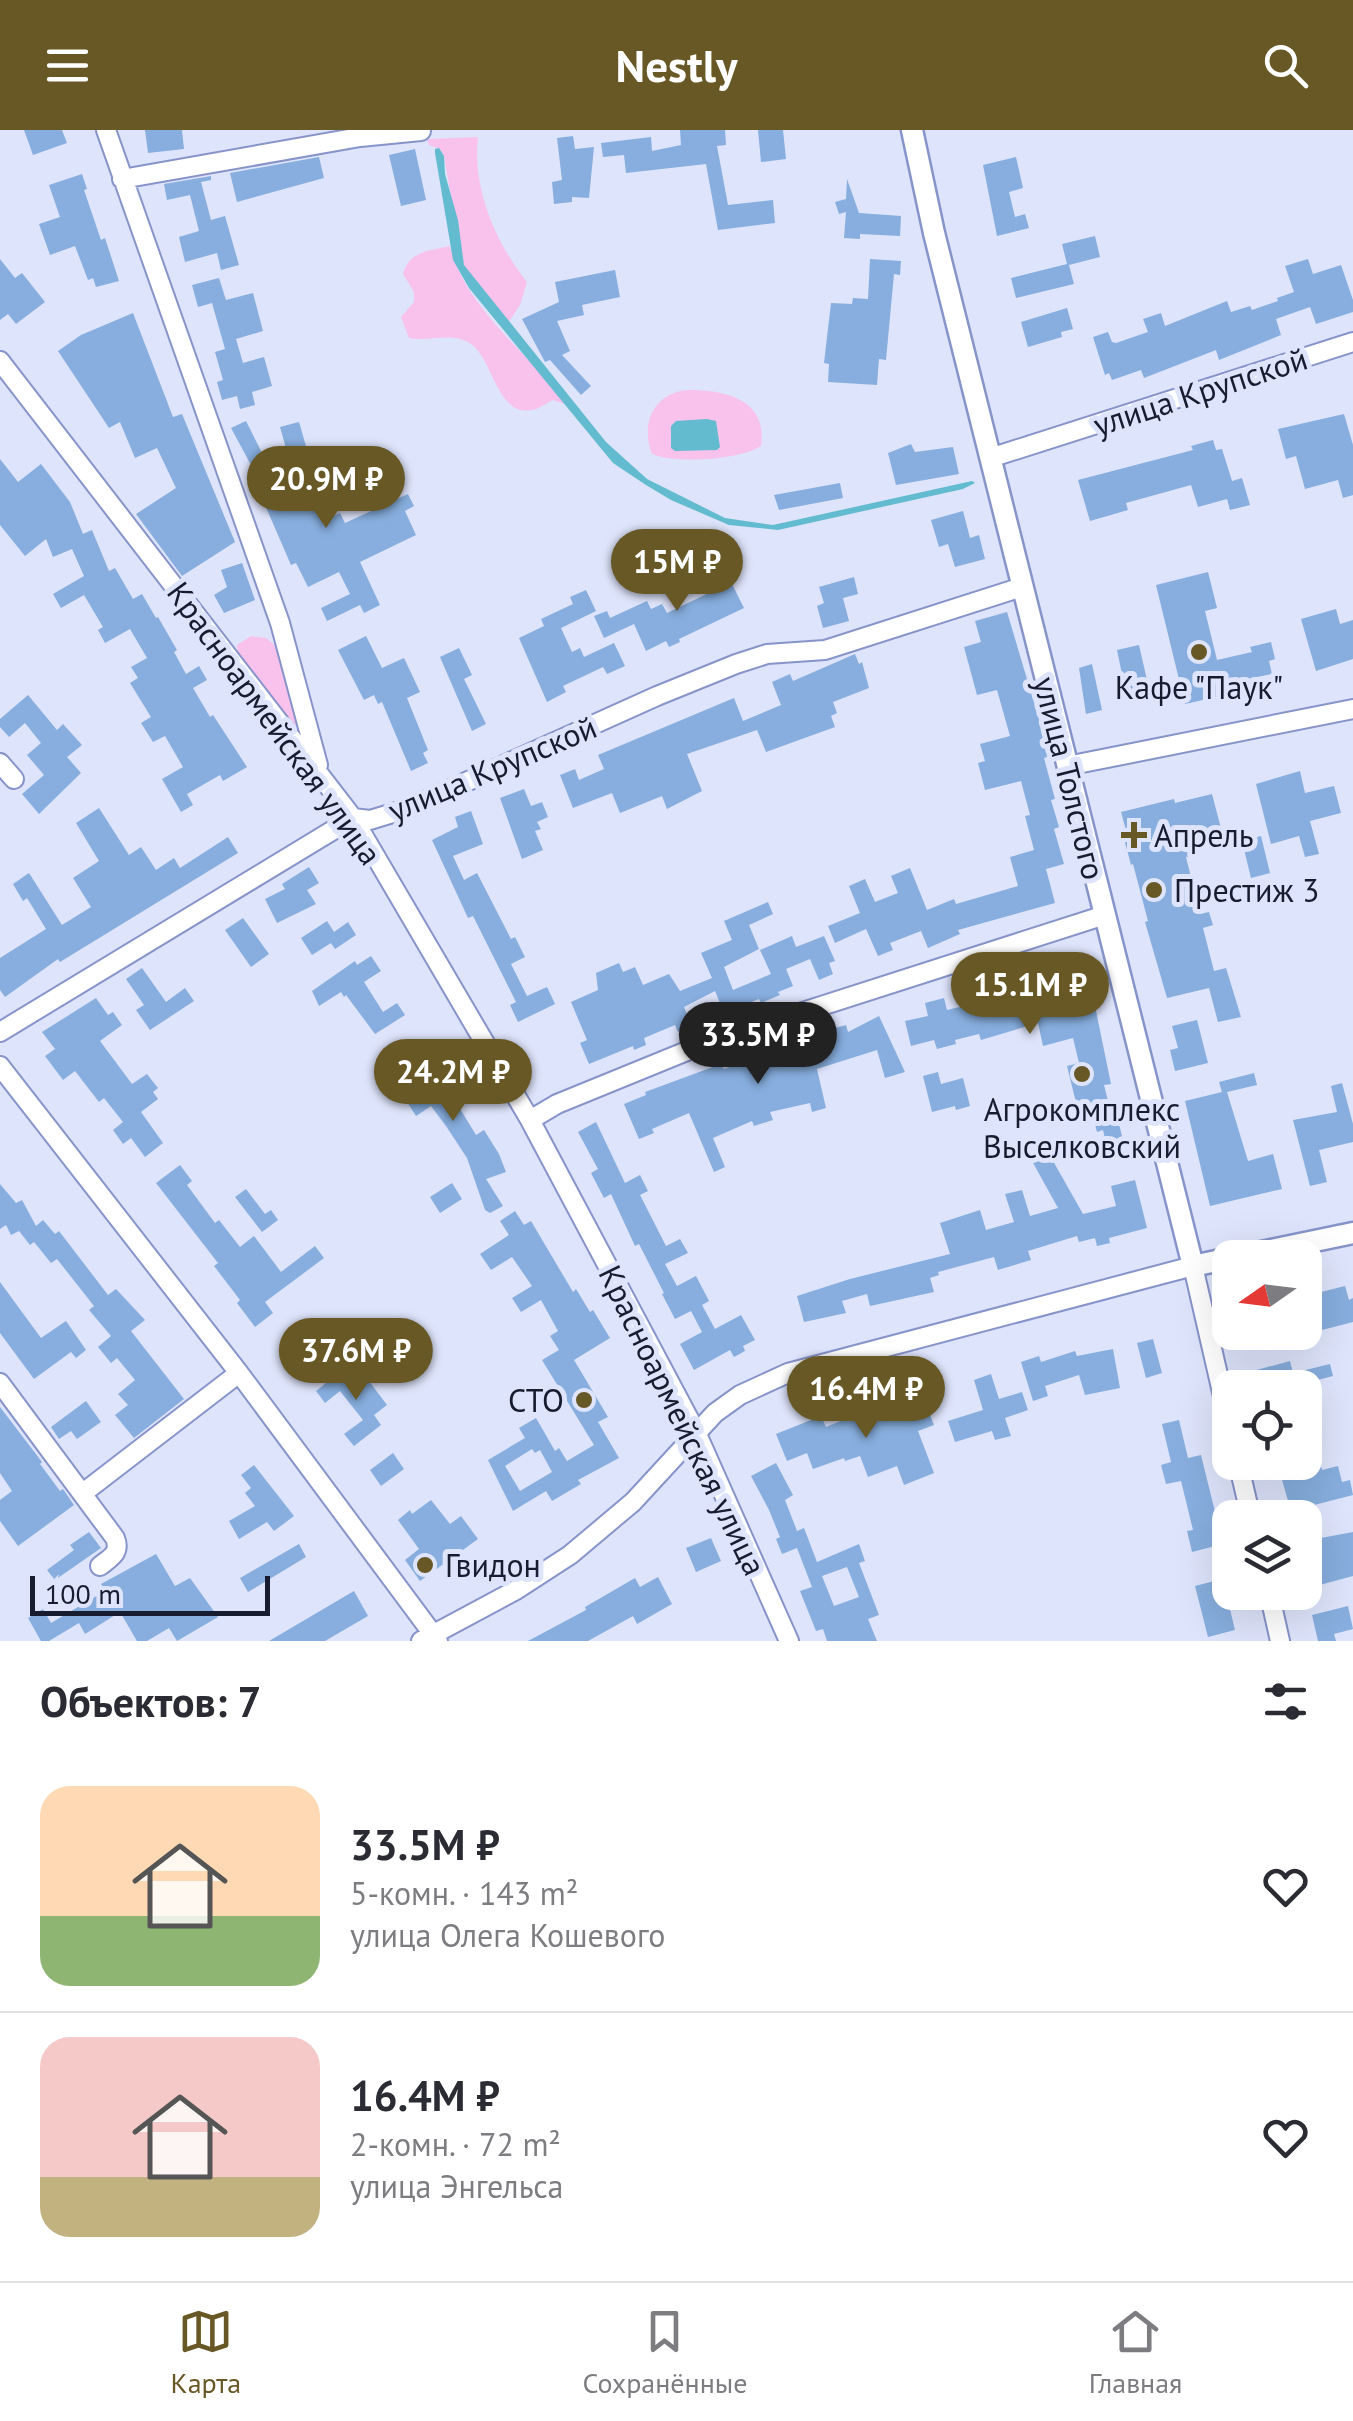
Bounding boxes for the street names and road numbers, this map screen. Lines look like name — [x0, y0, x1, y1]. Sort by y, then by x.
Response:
street label: улица Крупской — [1088, 337, 1312, 445]
street label: Красноармейская улица — [158, 573, 392, 873]
street label: улица Толстого — [1025, 672, 1115, 884]
street label: улица Крупской — [381, 705, 603, 831]
street label: Красноармейская улица — [590, 1258, 776, 1582]

